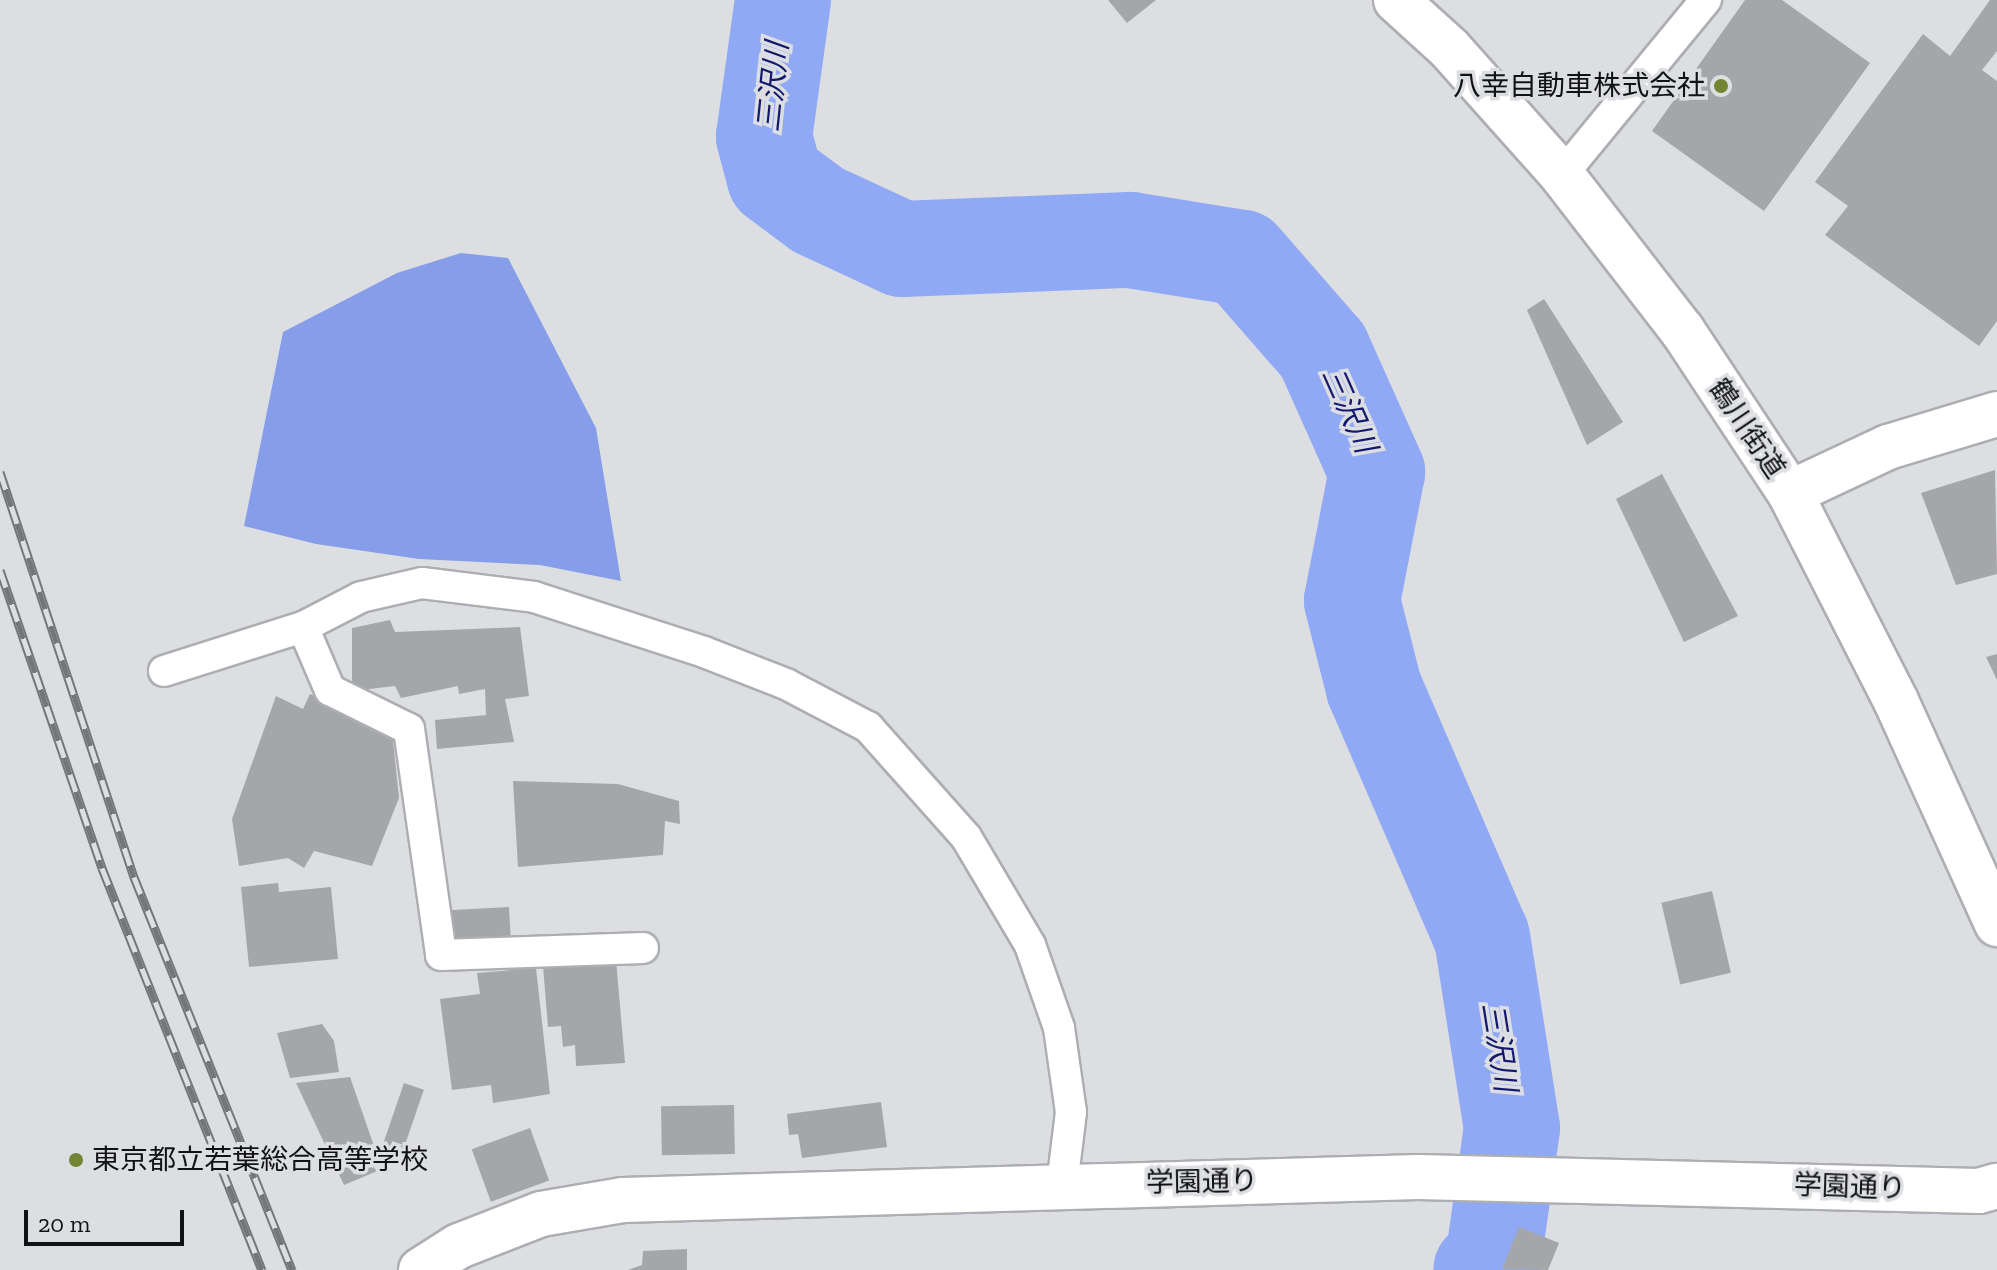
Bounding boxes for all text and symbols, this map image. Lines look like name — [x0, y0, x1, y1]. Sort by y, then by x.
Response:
water label: 三沢川 — [750, 40, 796, 134]
place label: 八幸自動車株式会社 — [1453, 69, 1705, 103]
marker: 八幸自動車株式会社 — [1712, 77, 1730, 95]
water label: 三沢川 — [1314, 362, 1384, 458]
street label: 鶴川街道 — [1702, 373, 1792, 485]
water label: 三沢川 — [1474, 1000, 1524, 1094]
place label: 東京都立若葉総合高等学校 — [92, 1143, 428, 1177]
marker: 東京都立若葉総合高等学校 — [67, 1151, 85, 1169]
street label: 学園通り — [1146, 1164, 1258, 1200]
street label: 学園通り — [1793, 1168, 1907, 1206]
scale bar — [28, 1194, 188, 1244]
text: 20 m — [38, 1209, 90, 1238]

